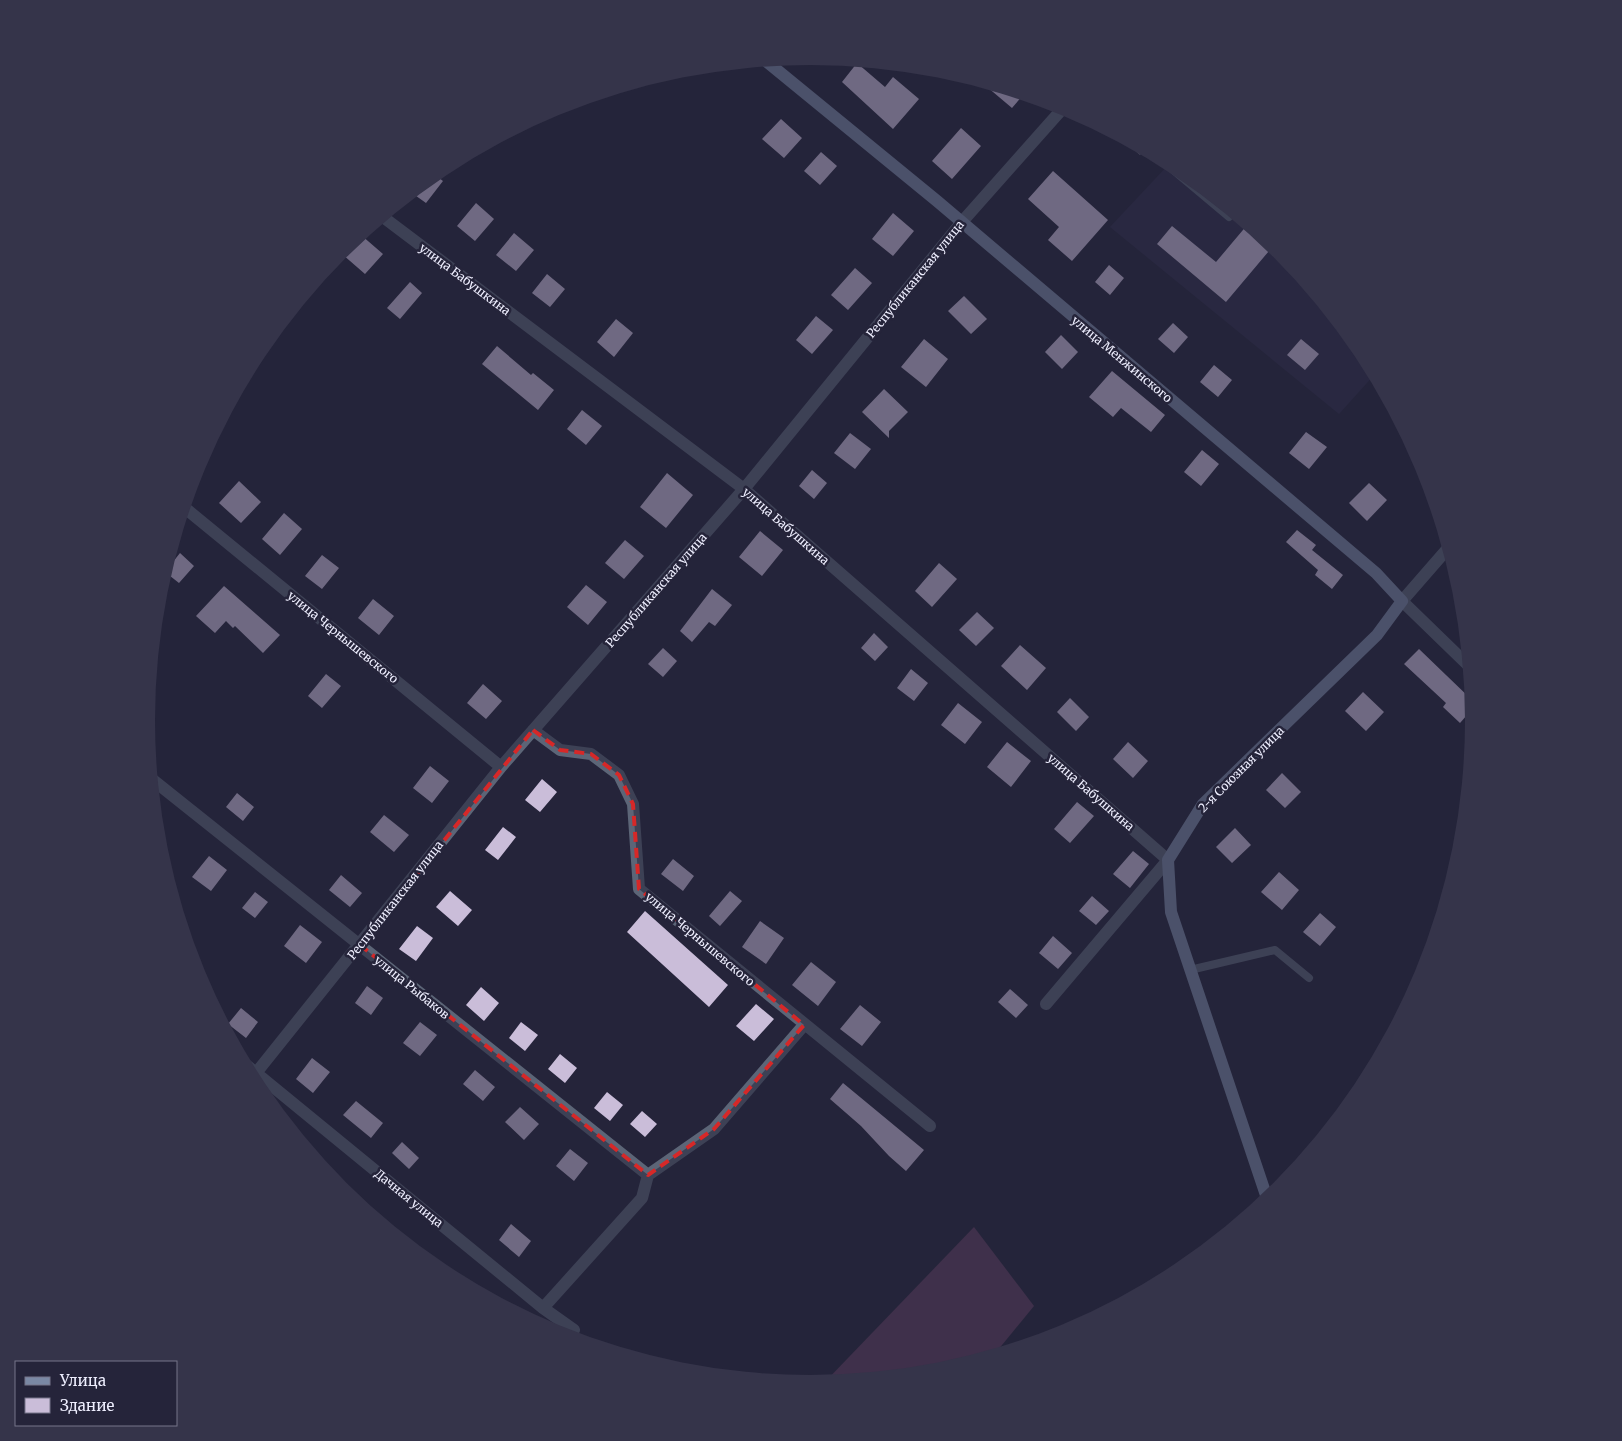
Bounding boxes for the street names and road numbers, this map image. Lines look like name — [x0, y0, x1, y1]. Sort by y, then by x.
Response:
street label: Республиканская улица — [863, 217, 967, 341]
street label: улица Бабушкина — [416, 240, 514, 319]
street label: улица Менжинского — [1069, 313, 1175, 405]
street label: улица Бабушкина — [739, 484, 833, 568]
street label: Республиканская улица — [602, 529, 710, 650]
street label: улица Чернышевского — [285, 588, 401, 686]
street label: 2-я Союзная улица — [1195, 723, 1287, 815]
street label: улица Бабушкина — [1044, 750, 1138, 834]
street label: Республиканская улица — [344, 837, 446, 962]
street label: улица Чернышевского — [642, 889, 758, 989]
street label: улица Рыбаков — [371, 952, 453, 1022]
street label: Дачная улица — [372, 1166, 447, 1231]

